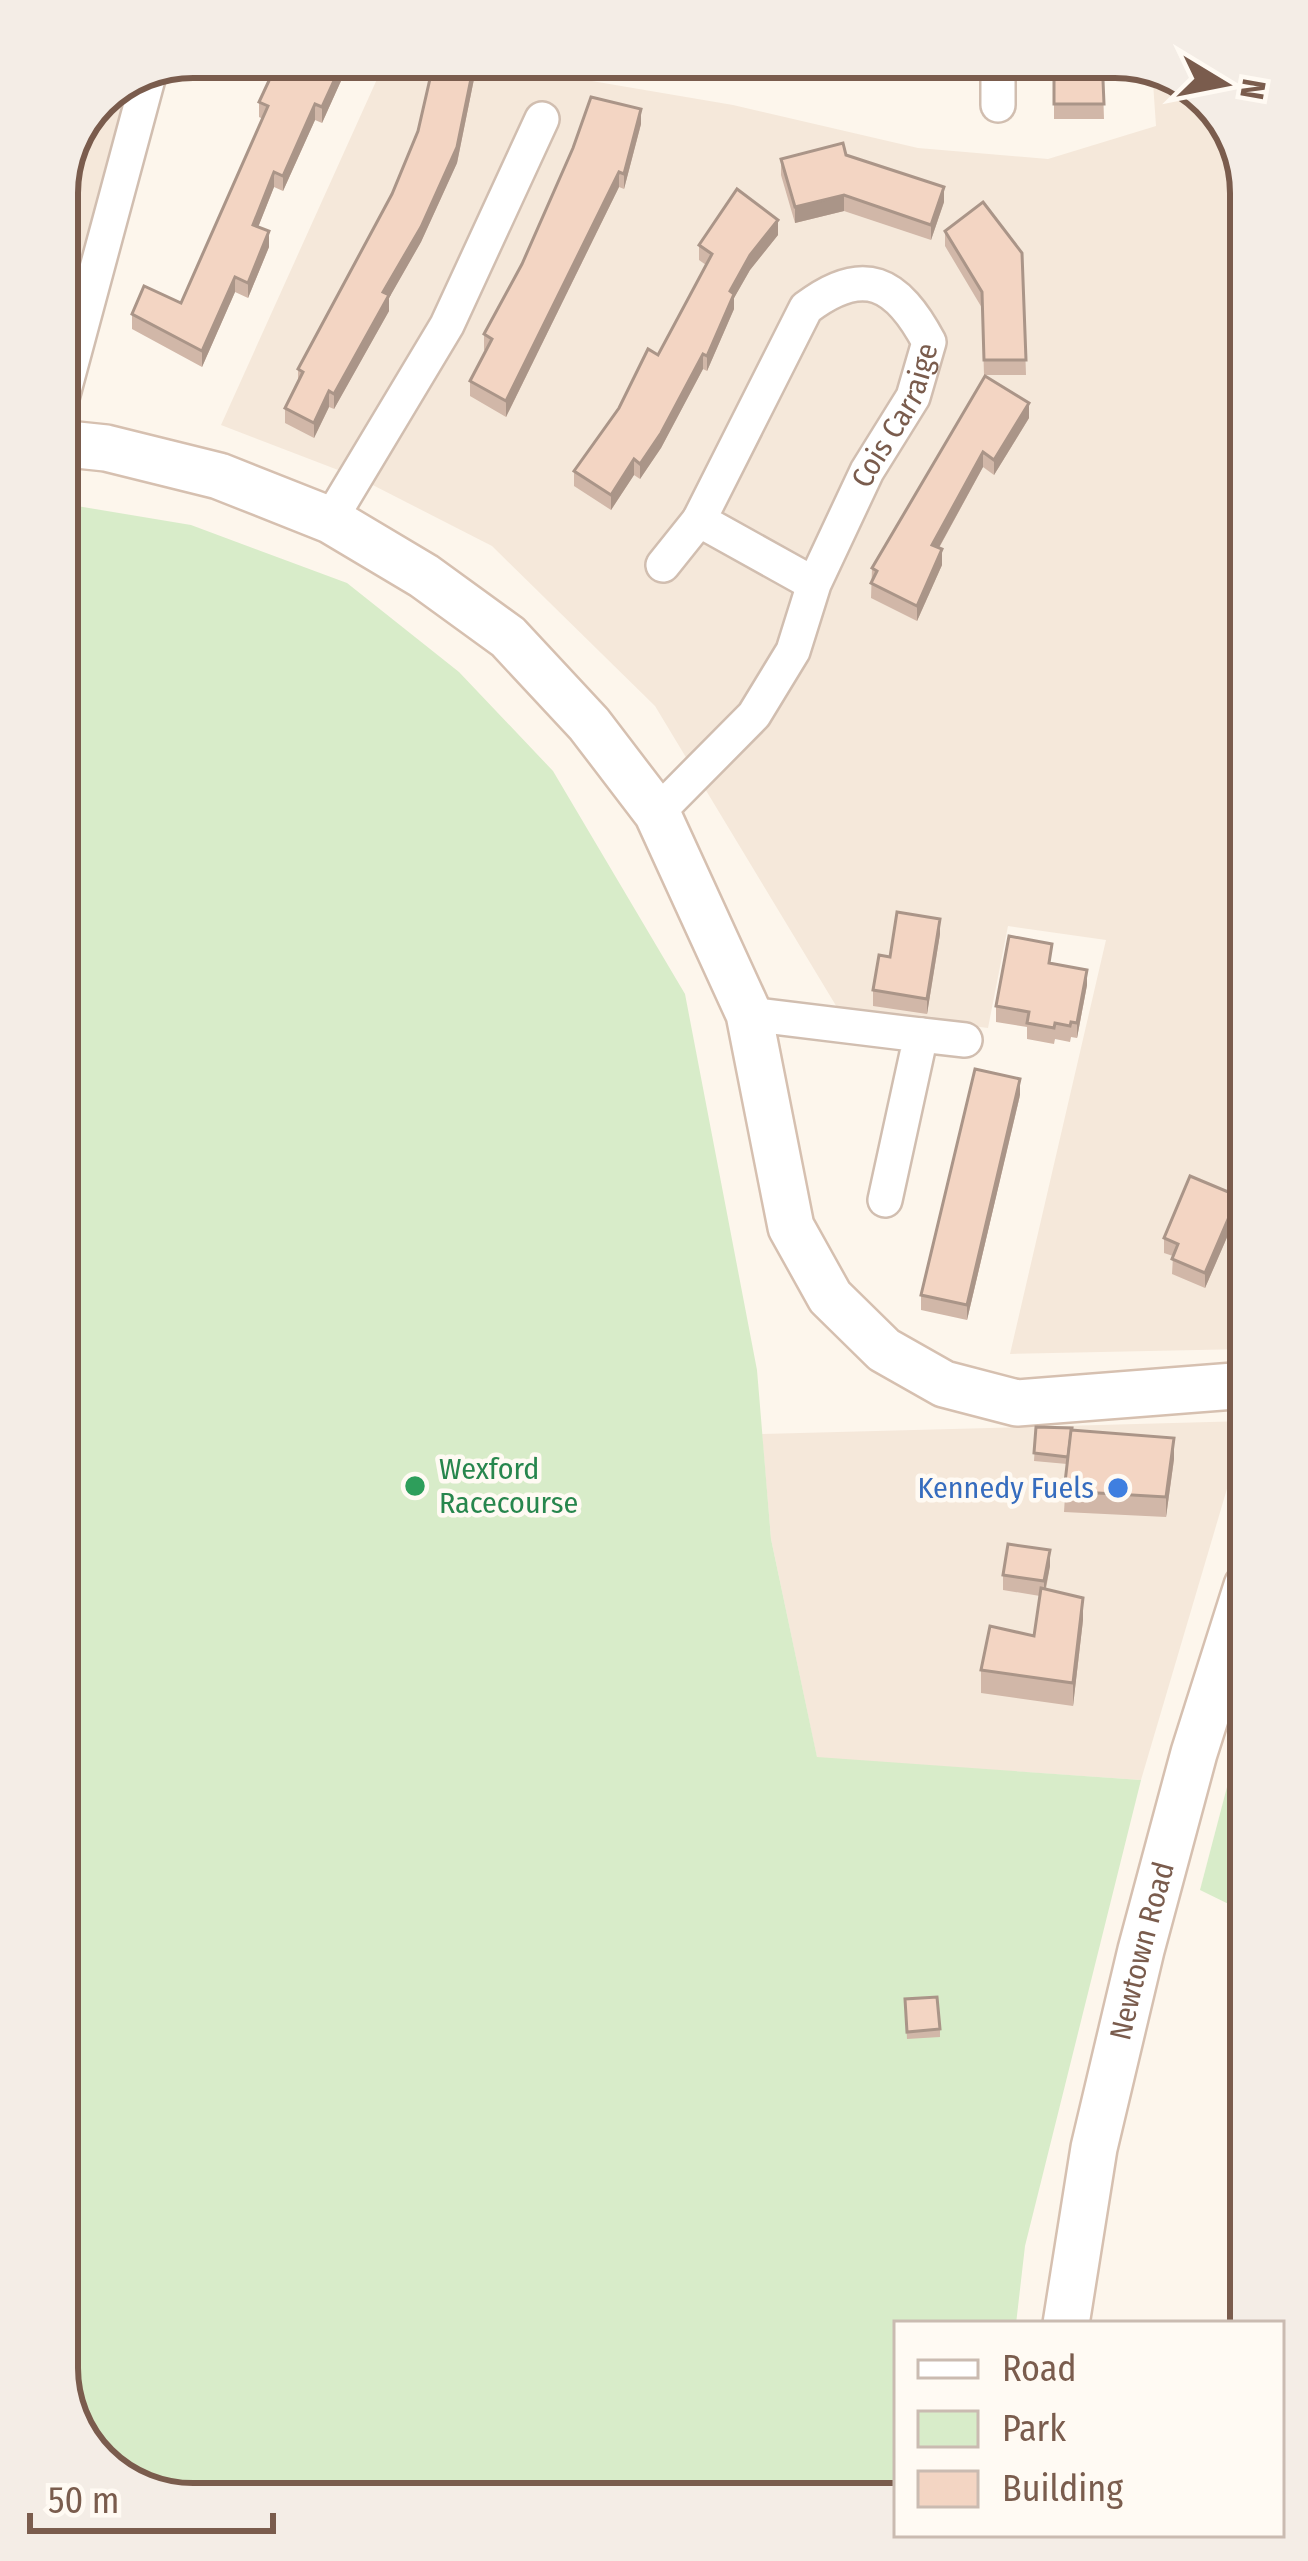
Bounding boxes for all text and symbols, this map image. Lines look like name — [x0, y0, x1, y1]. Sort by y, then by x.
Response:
north arrow — [1164, 24, 1284, 144]
text: N — [1231, 76, 1274, 102]
street label: Cois Carraige — [844, 339, 946, 493]
place label: Wexford Racecourse — [439, 1451, 578, 1521]
place label: Kennedy Fuels — [918, 1470, 1094, 1506]
marker: Wexford Racecourse — [402, 1473, 428, 1499]
marker: Kennedy Fuels — [1105, 1475, 1131, 1501]
street label: Newtown Road — [1102, 1858, 1182, 2044]
legend — [894, 2321, 1284, 2537]
text: Road — [1002, 2347, 1077, 2391]
text: Park — [1002, 2407, 1066, 2451]
scale bar — [30, 2459, 273, 2533]
text: Building — [1002, 2467, 1123, 2511]
text: 50 m — [48, 2479, 119, 2523]

